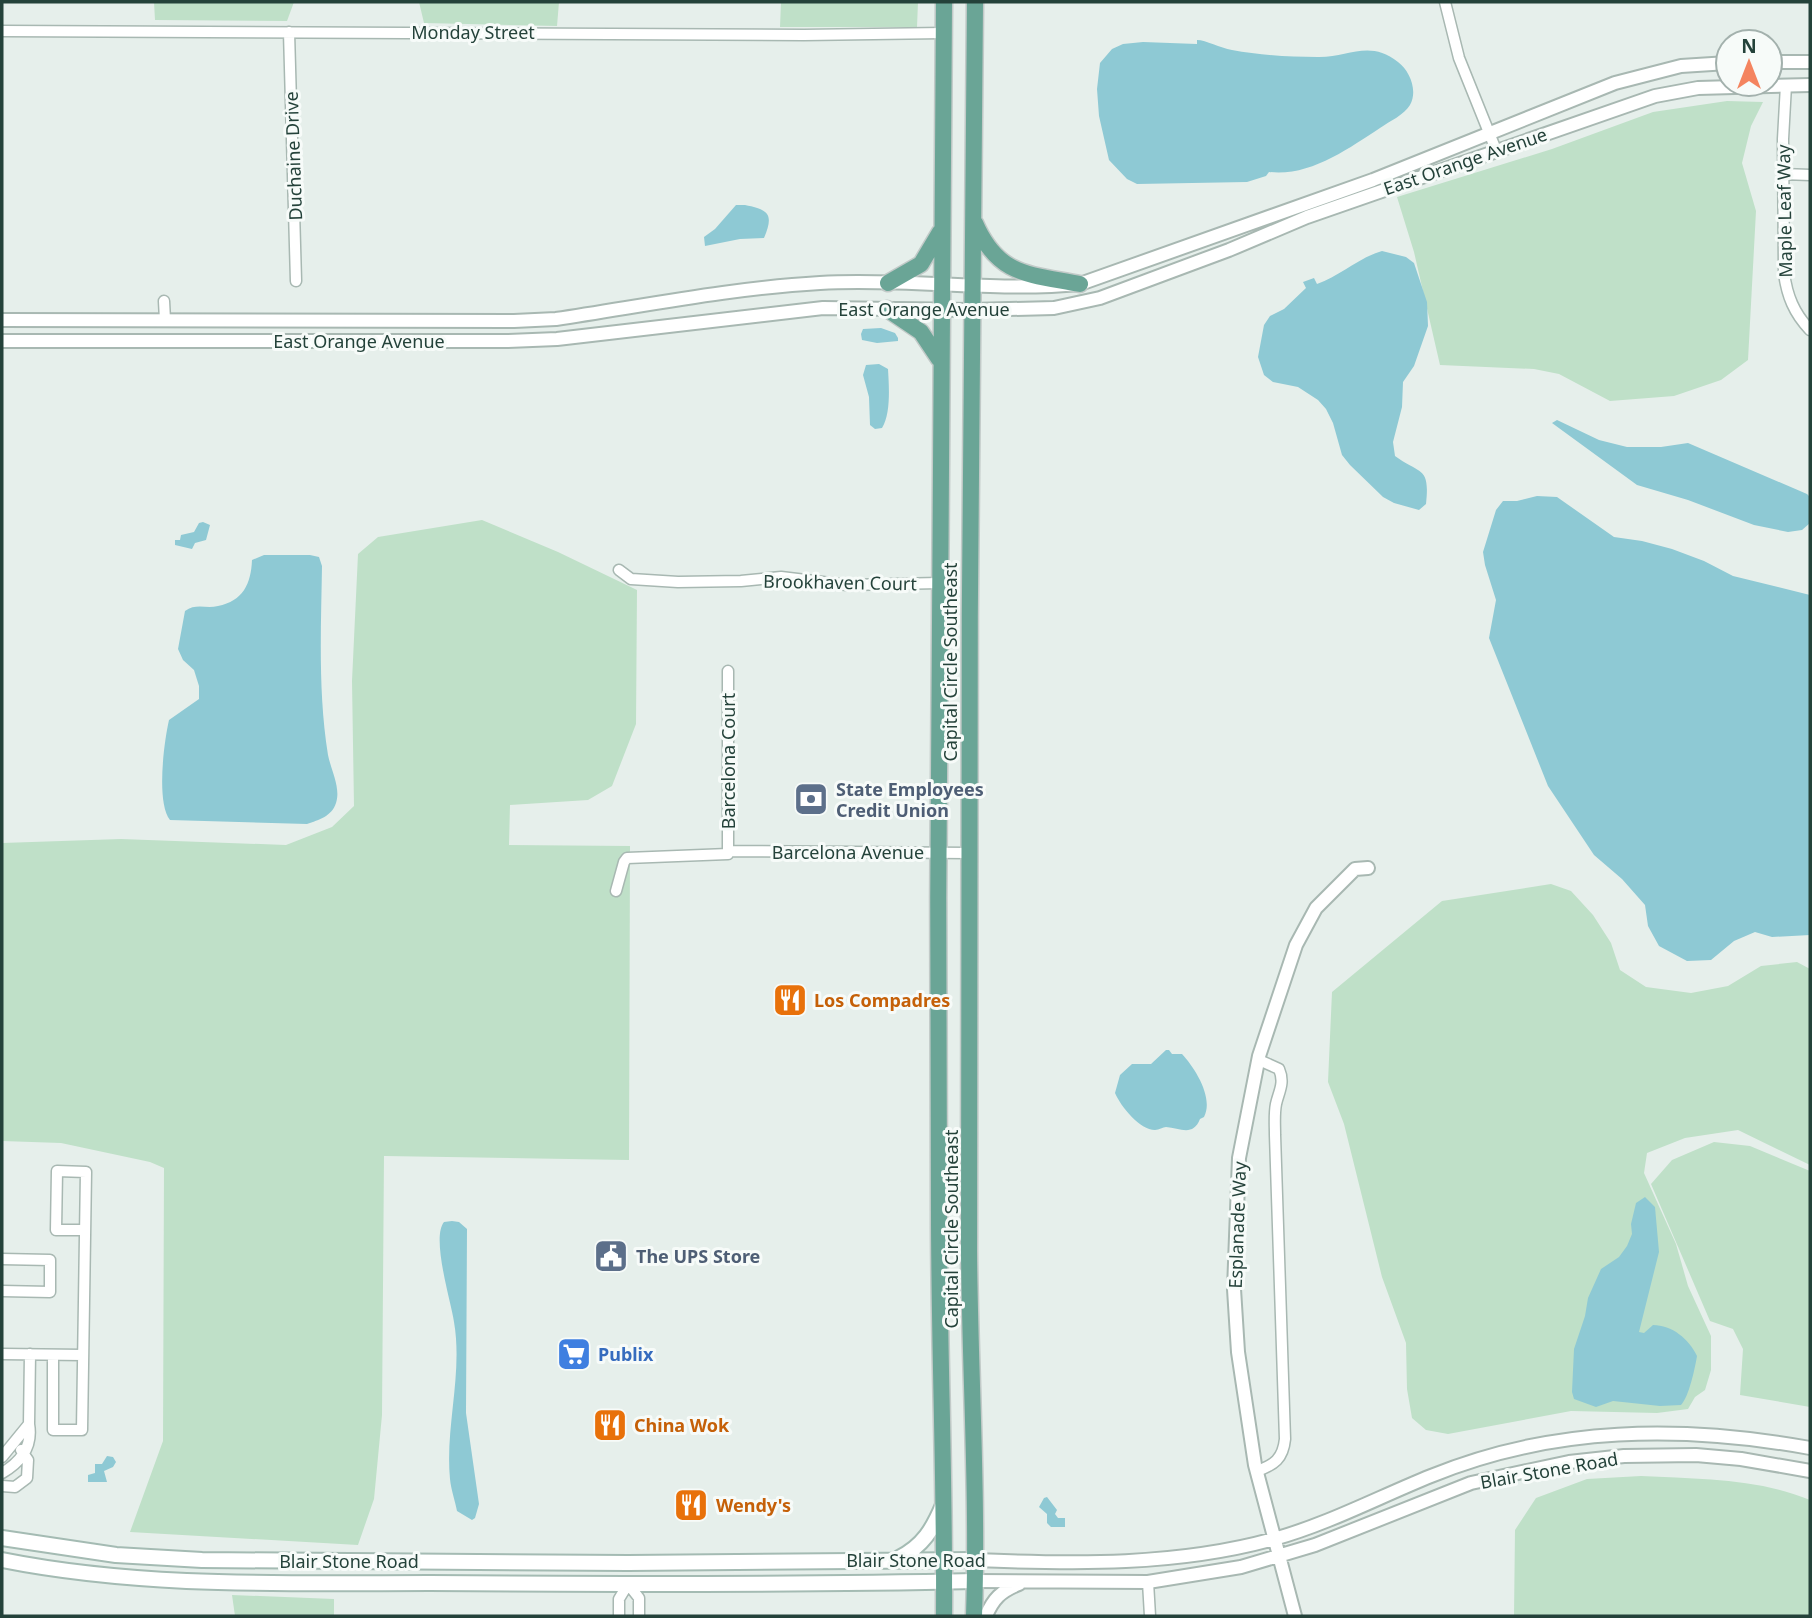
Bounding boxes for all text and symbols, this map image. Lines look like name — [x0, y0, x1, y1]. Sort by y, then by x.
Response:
street label: Monday Street — [411, 20, 535, 44]
north arrow — [1714, 28, 1784, 98]
text: N — [1741, 33, 1757, 59]
street label: Duchaine Drive — [279, 91, 307, 221]
street label: East Orange Avenue — [1380, 122, 1550, 200]
street label: Maple Leaf Way — [1771, 143, 1797, 278]
street label: East Orange Avenue — [838, 297, 1010, 321]
street label: East Orange Avenue — [273, 329, 445, 353]
street label: Capital Circle Southeast — [938, 562, 962, 762]
street label: Brookhaven Court — [763, 569, 918, 595]
street label: Barcelona Court — [716, 692, 740, 829]
place label: State Employees Credit Union — [836, 777, 984, 822]
bank icon: State Employees Credit Union — [792, 780, 830, 818]
street label: Barcelona Avenue — [772, 840, 924, 864]
restaurant icon: Los Compadres — [771, 981, 809, 1019]
place label: Los Compadres — [814, 988, 950, 1012]
street label: Capital Circle Southeast — [939, 1129, 963, 1329]
street label: Esplanade Way — [1223, 1160, 1251, 1289]
public building icon: The UPS Store — [592, 1237, 630, 1275]
place label: The UPS Store — [636, 1244, 760, 1268]
supermarket icon: Publix — [555, 1335, 593, 1373]
place label: Publix — [598, 1342, 654, 1366]
restaurant icon: China Wok — [591, 1406, 629, 1444]
place label: China Wok — [634, 1413, 730, 1437]
street label: Blair Stone Road — [1478, 1446, 1620, 1494]
restaurant icon: Wendy's — [672, 1486, 710, 1524]
place label: Wendy's — [716, 1493, 791, 1517]
street label: Blair Stone Road — [846, 1548, 986, 1572]
street label: Blair Stone Road — [279, 1549, 419, 1573]

